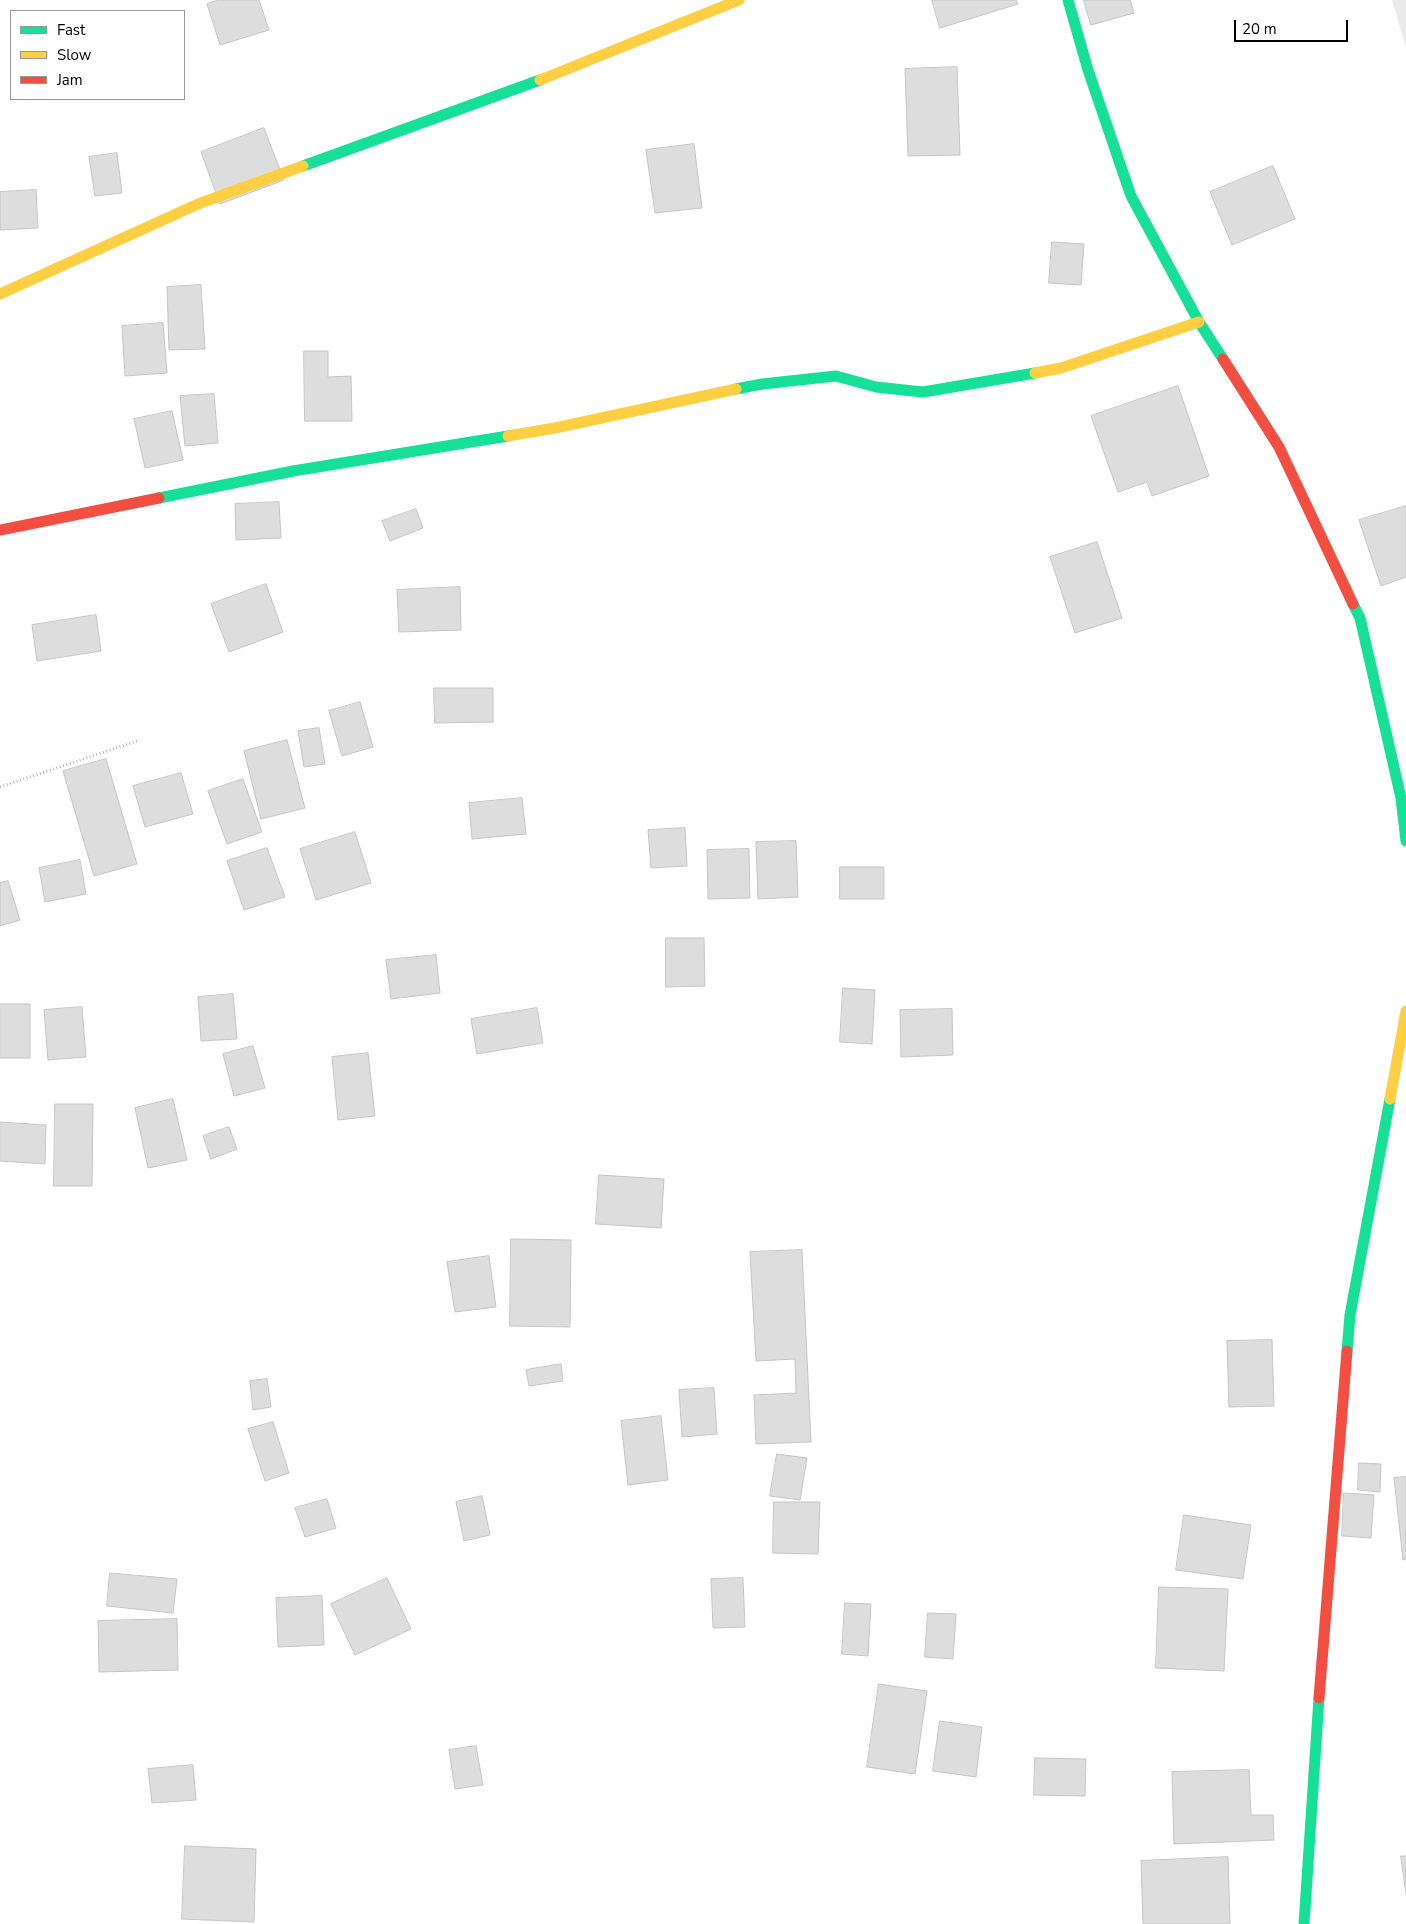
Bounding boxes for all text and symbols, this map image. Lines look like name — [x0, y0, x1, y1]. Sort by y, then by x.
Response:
legend — [10, 10, 185, 100]
scale bar — [1236, 10, 1350, 42]
text: 20 m — [1242, 19, 1277, 39]
text: Fast — [57, 20, 85, 40]
text: Slow — [57, 45, 91, 65]
text: Jam — [57, 70, 83, 90]

